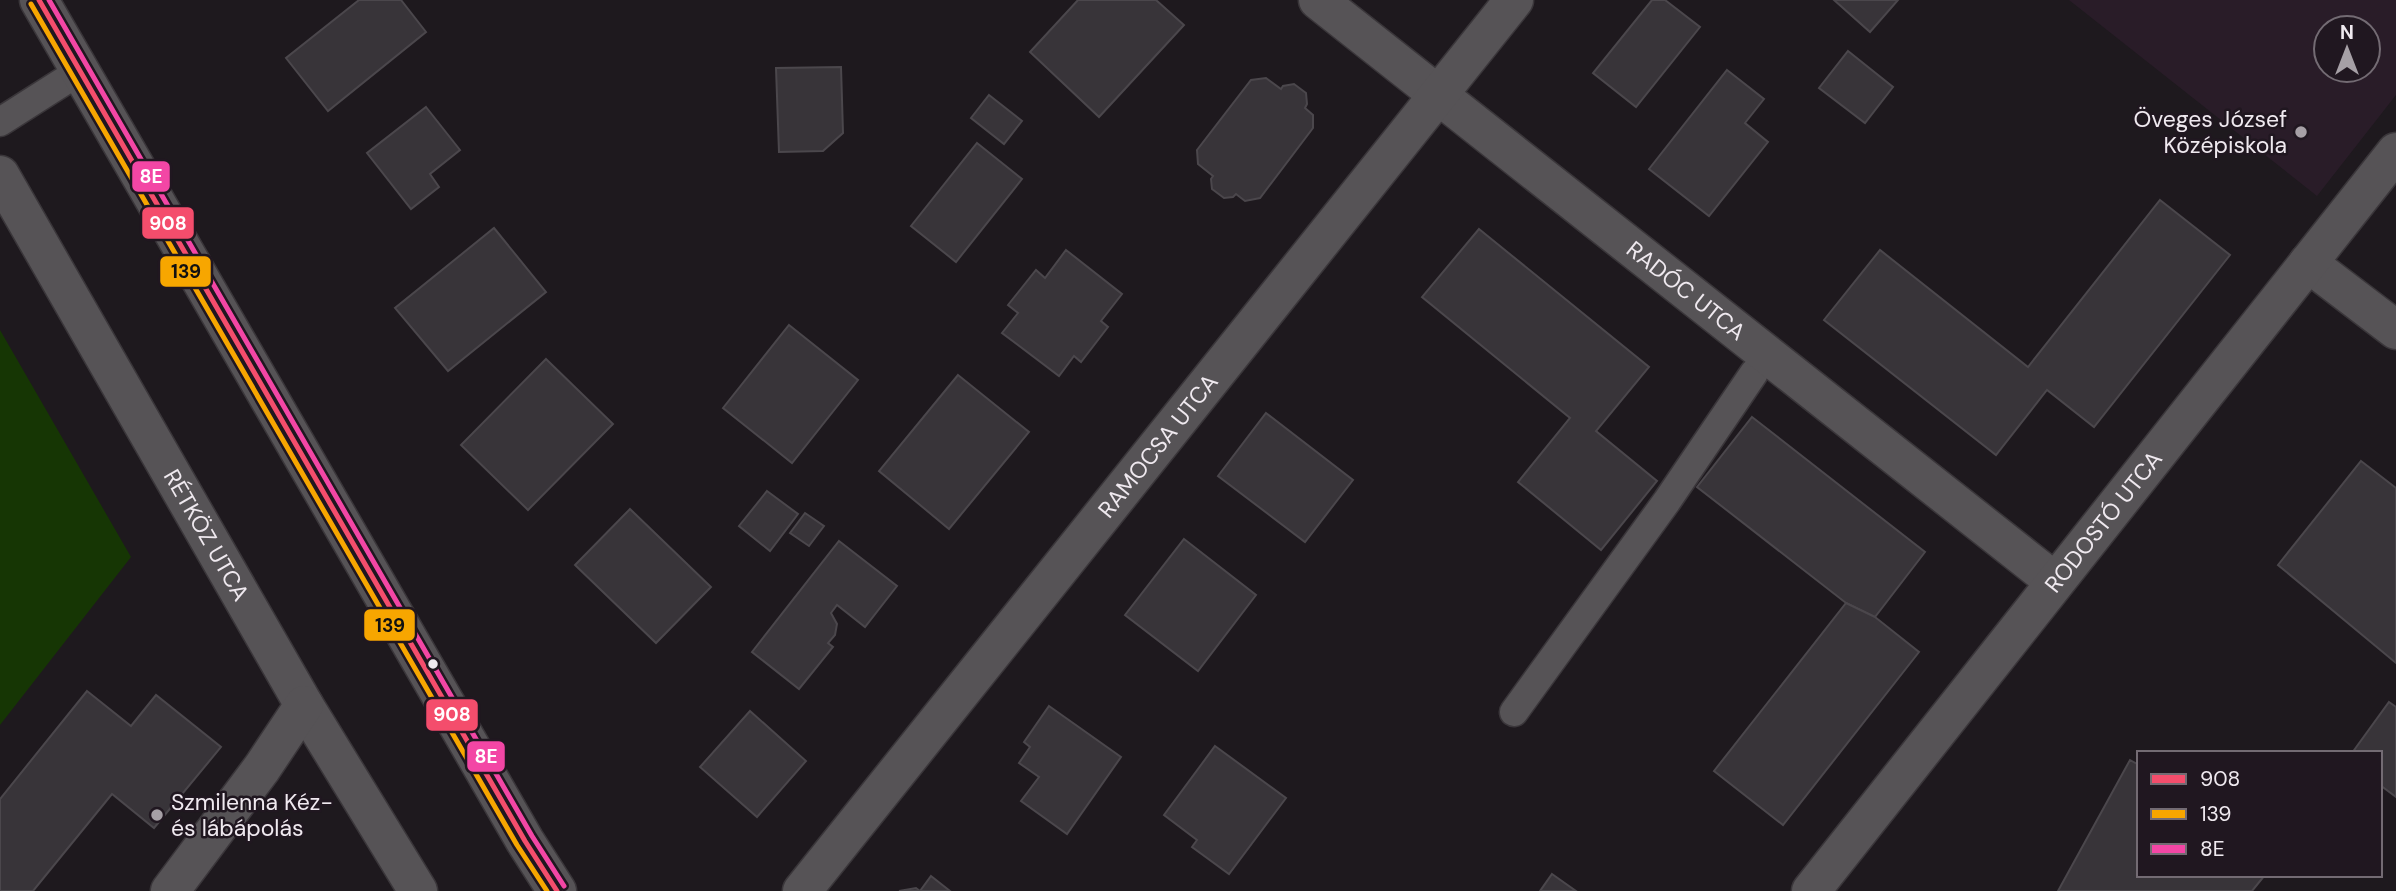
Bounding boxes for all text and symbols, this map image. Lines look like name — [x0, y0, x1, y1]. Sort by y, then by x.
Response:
north arrow — [2312, 14, 2382, 84]
text: N — [2340, 20, 2354, 45]
place label: Öveges József Középiskola — [2133, 104, 2287, 160]
marker: Öveges József Középiskola — [2293, 124, 2309, 140]
line badge: 8E — [131, 160, 171, 193]
text: 8E — [139, 164, 163, 189]
line badge: 908 — [141, 206, 195, 240]
text: 908 — [149, 211, 187, 236]
street label: RADÓC UTCA — [1620, 234, 1752, 347]
line badge: 139 — [159, 255, 212, 288]
text: 139 — [171, 259, 201, 284]
street label: RAMOCSA UTCA — [1091, 368, 1224, 524]
street label: RODOSTÓ UTCA — [2038, 445, 2169, 599]
street label: RÉTKÖZ UTCA — [157, 464, 256, 606]
line badge: 139 — [363, 608, 416, 642]
text: 139 — [375, 613, 405, 638]
unlabelled marker — [426, 657, 440, 671]
line badge: 908 — [425, 698, 479, 732]
text: 908 — [433, 702, 471, 727]
line badge: 8E — [466, 740, 506, 773]
text: 8E — [474, 744, 498, 769]
legend — [2137, 751, 2382, 877]
text: 908 — [2200, 765, 2240, 793]
place label: Szmilenna Kéz- és lábápolás — [171, 787, 333, 843]
text: 139 — [2200, 800, 2232, 828]
marker: Szmilenna Kéz- és lábápolás — [149, 807, 165, 823]
text: 8E — [2200, 835, 2225, 863]

